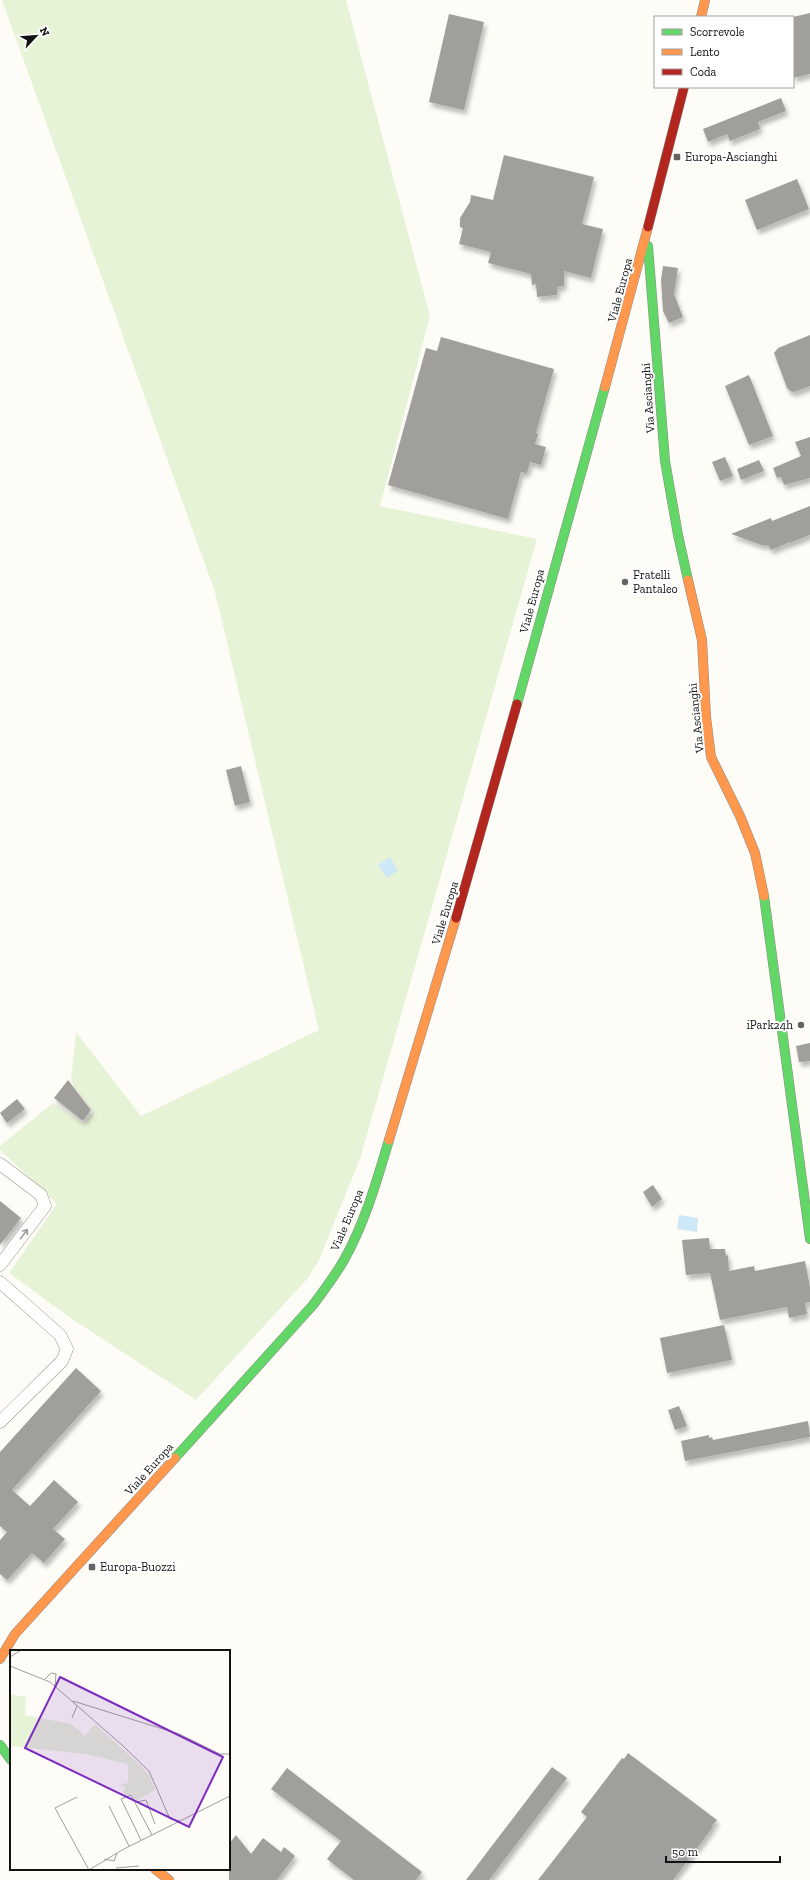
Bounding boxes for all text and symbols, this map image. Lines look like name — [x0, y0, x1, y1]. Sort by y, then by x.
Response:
north arrow — [16, 16, 56, 56]
legend — [654, 16, 794, 88]
text: N — [37, 25, 52, 39]
text: Scorrevole — [690, 25, 745, 39]
text: Lento — [690, 45, 720, 59]
text: Coda — [690, 65, 716, 79]
place label: Europa-Ascianghi — [685, 150, 778, 164]
marker: Europa-Ascianghi — [672, 152, 682, 162]
street label: Viale Europa — [604, 256, 635, 324]
street label: Via Ascianghi — [639, 362, 658, 435]
street label: Viale Europa — [516, 567, 547, 635]
place label: Fratelli Pantaleo — [633, 568, 678, 596]
marker: Fratelli Pantaleo — [620, 577, 630, 587]
street label: Via Ascianghi — [685, 682, 707, 755]
street label: Viale Europa — [428, 879, 461, 947]
place label: iPark24h — [746, 1018, 793, 1032]
marker: iPark24h — [796, 1020, 806, 1030]
street label: Viale Europa — [327, 1187, 366, 1254]
one-way arrow — [19, 1229, 28, 1240]
street label: Viale Europa — [121, 1440, 176, 1499]
place label: Europa-Buozzi — [100, 1560, 176, 1574]
marker: Europa-Buozzi — [87, 1562, 97, 1572]
inset map — [10, 1650, 230, 1870]
scale bar — [666, 1838, 780, 1864]
text: 50 m — [672, 1845, 699, 1859]

